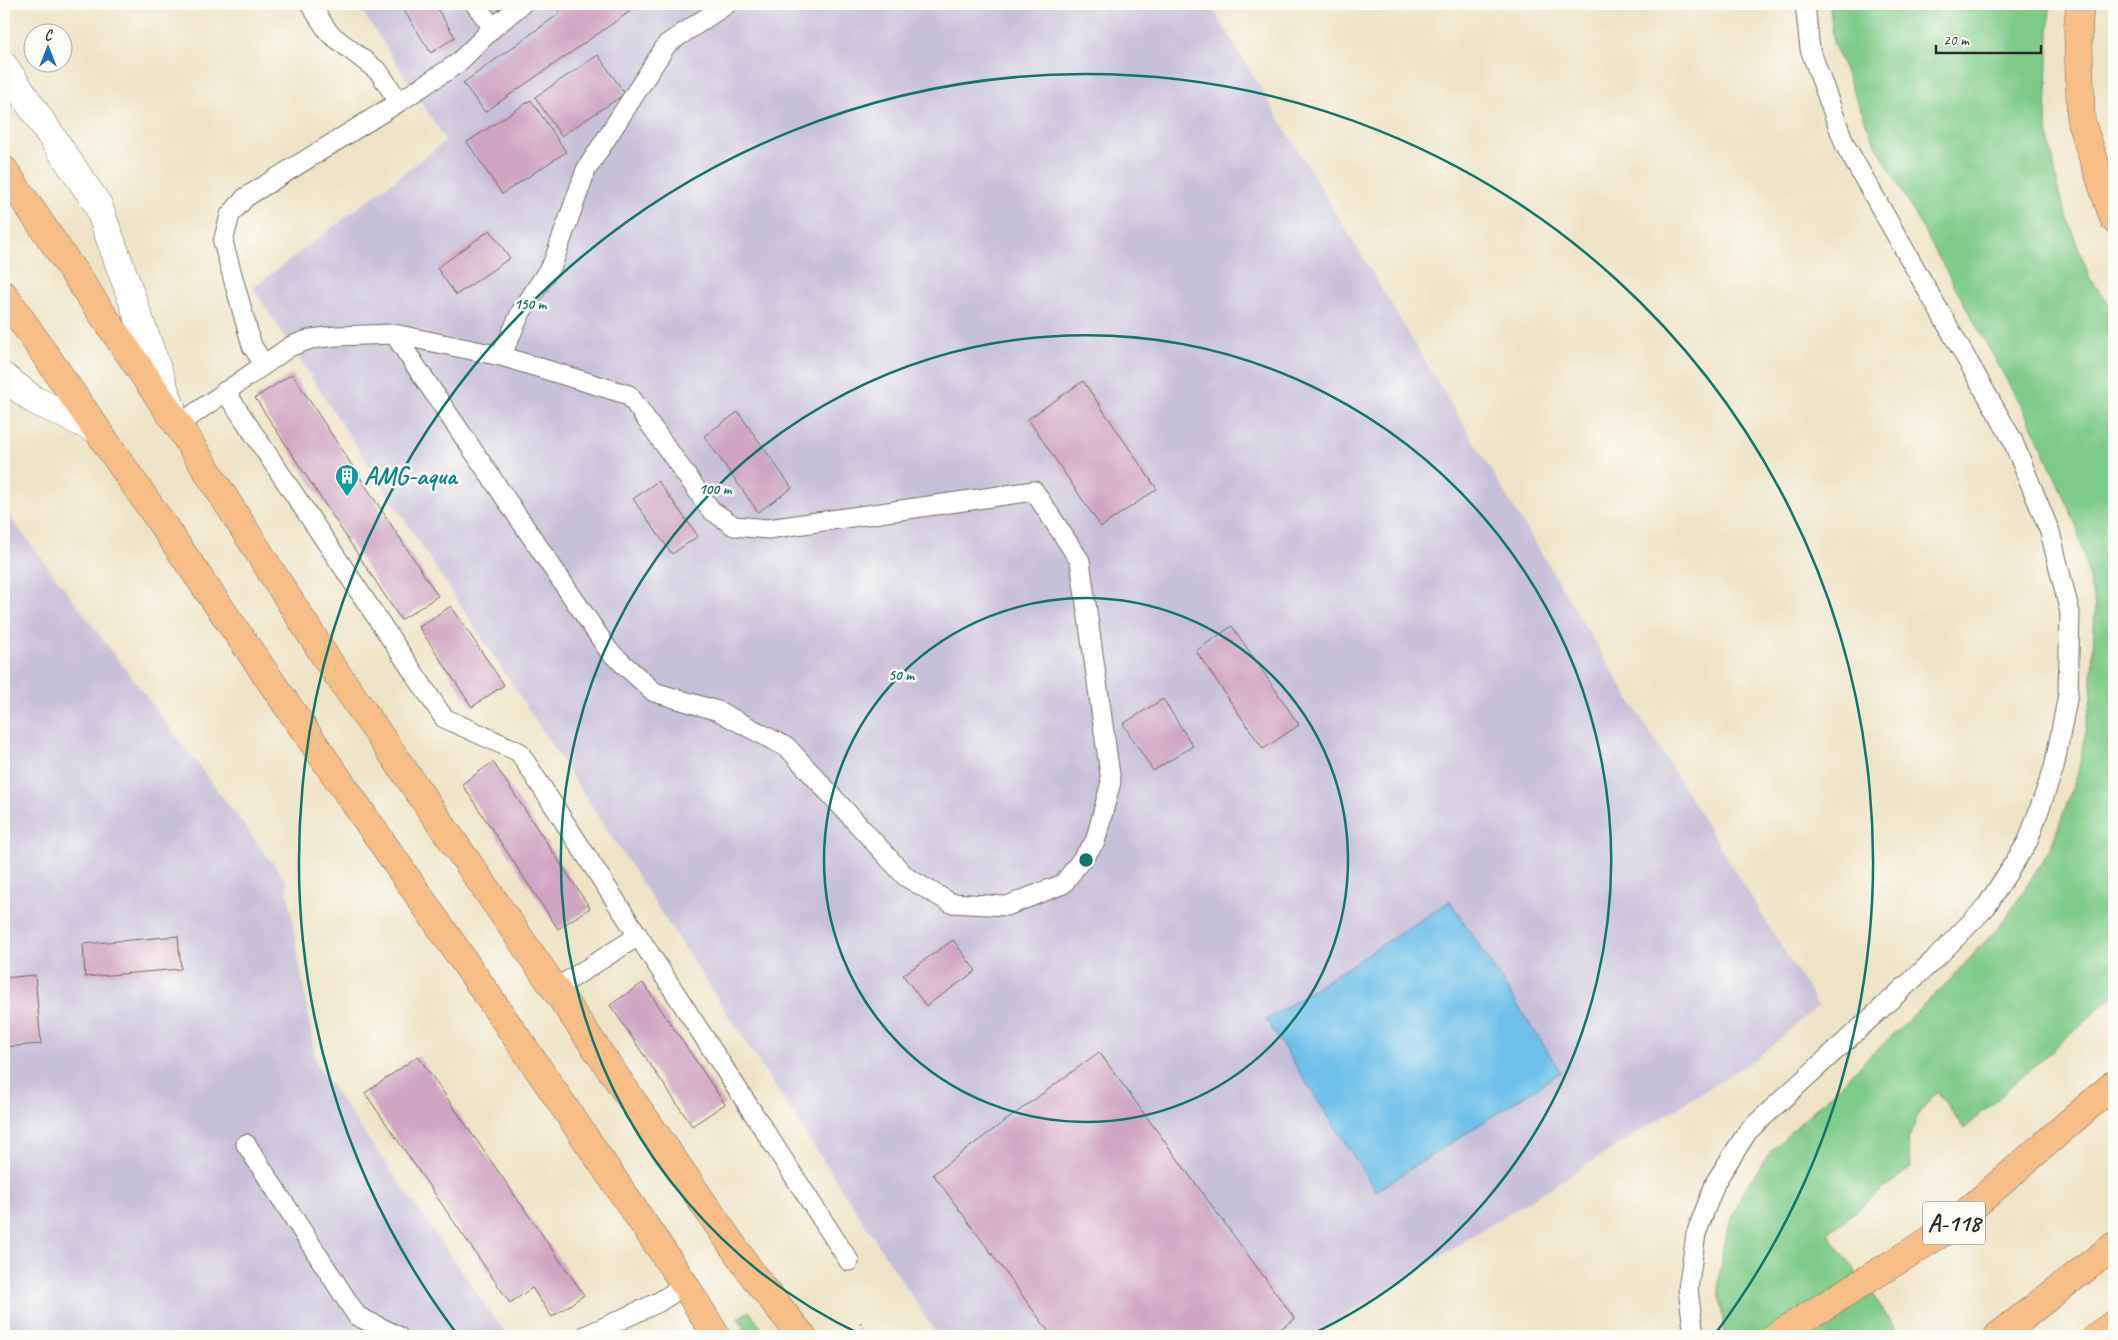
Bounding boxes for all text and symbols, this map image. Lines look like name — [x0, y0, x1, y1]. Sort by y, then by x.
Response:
north arrow — [22, 22, 72, 72]
scale bar — [1936, 22, 2040, 54]
text: С — [45, 27, 54, 44]
text: 20 m — [1943, 31, 1970, 50]
text: 150 m — [514, 295, 548, 314]
place label: AMG-aqua — [364, 460, 459, 492]
building icon: AMG-aqua — [334, 463, 360, 497]
text: 100 m — [699, 480, 733, 499]
text: 50 m — [888, 666, 915, 685]
centre of rings — [1077, 851, 1095, 869]
road number: А-118 — [1923, 1202, 1985, 1244]

